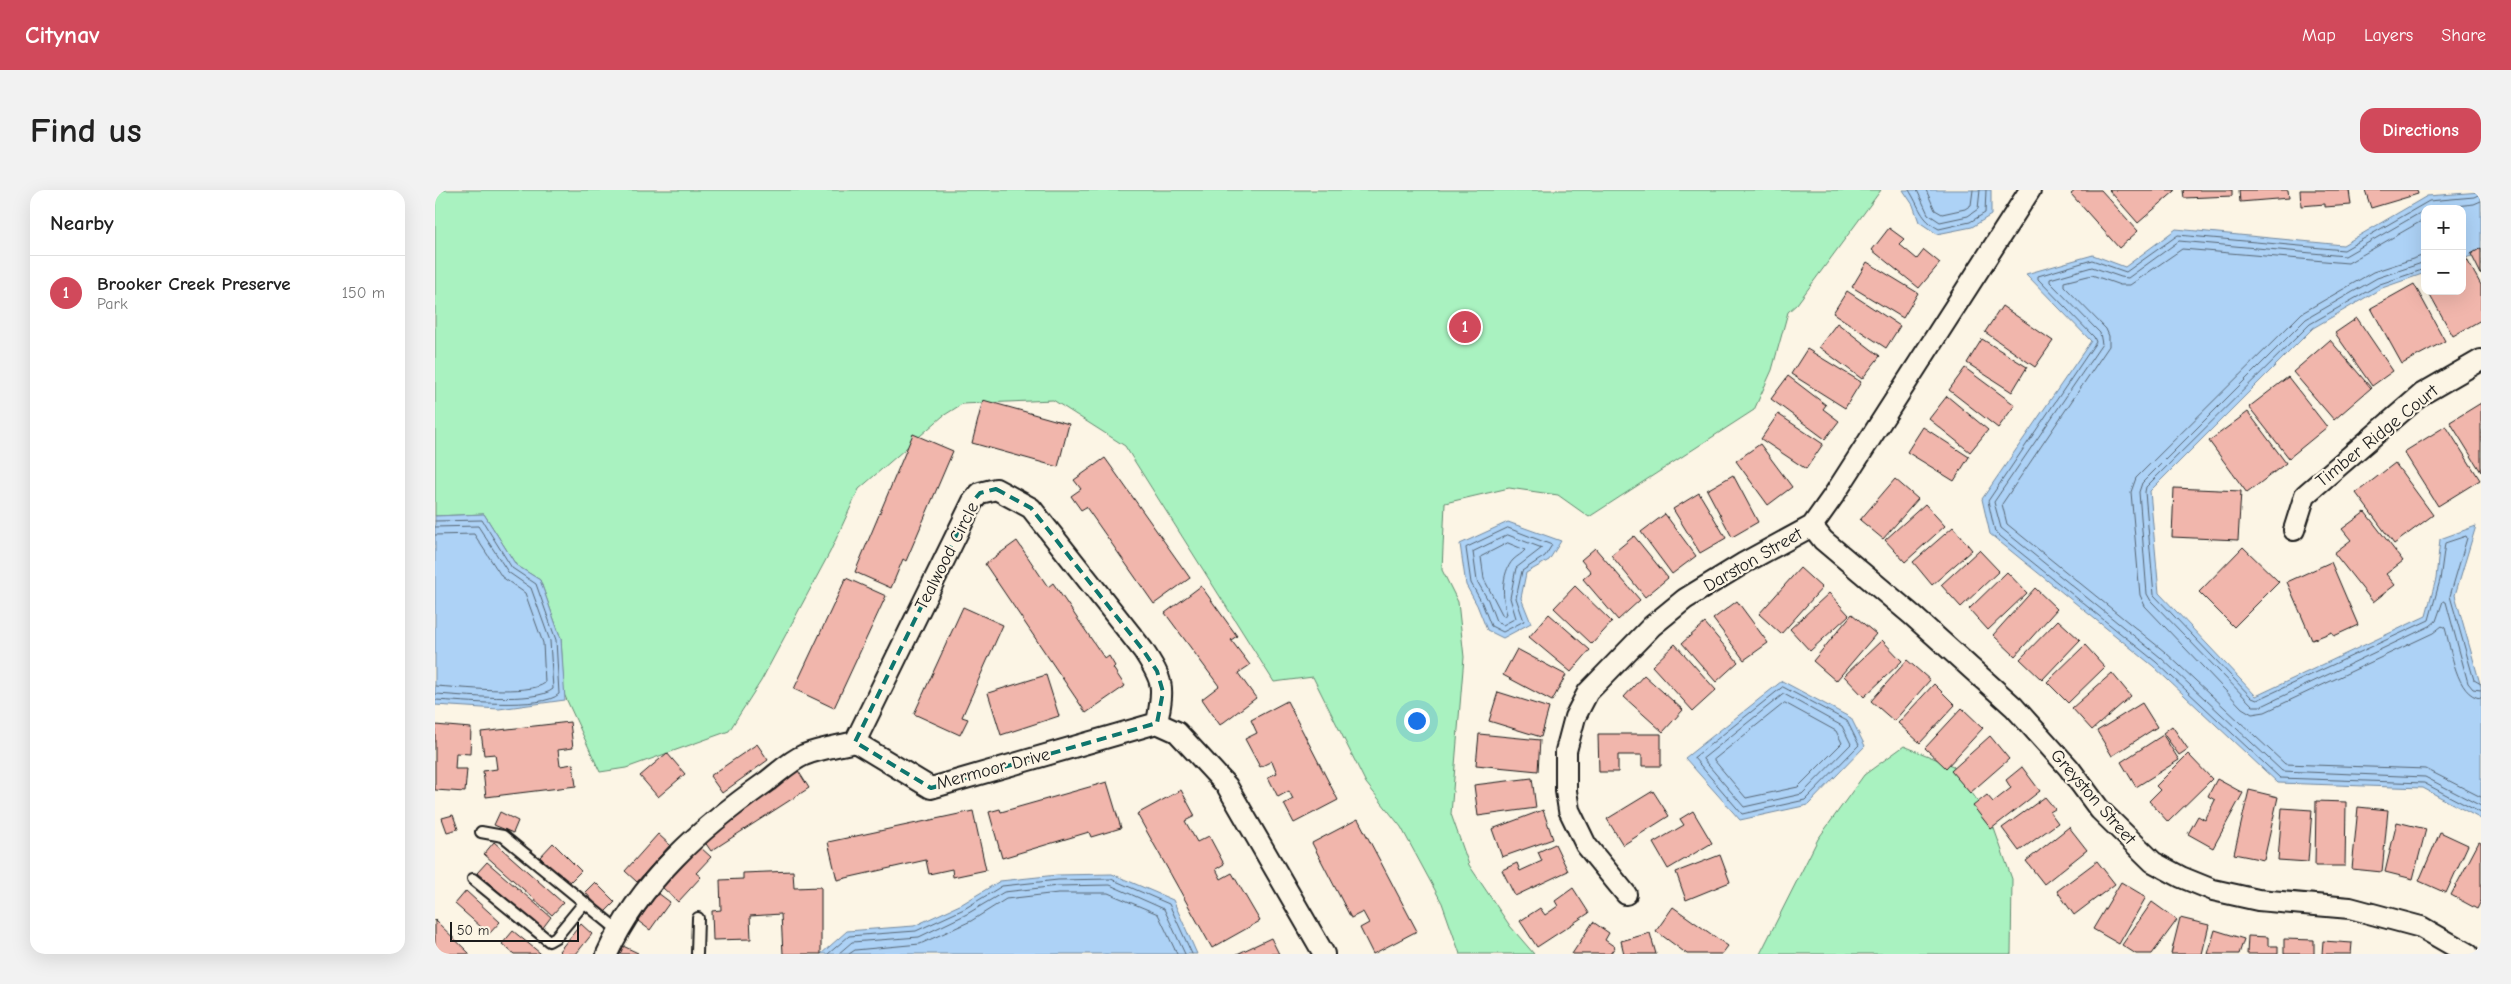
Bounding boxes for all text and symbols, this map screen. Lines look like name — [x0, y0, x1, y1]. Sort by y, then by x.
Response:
text: Citynav — [25, 21, 100, 49]
text: Map — [2302, 25, 2336, 46]
text: Layers — [2364, 25, 2413, 46]
text: Share — [2441, 25, 2486, 46]
button: Directions — [2360, 108, 2481, 153]
text: Find us — [30, 110, 142, 151]
map controls — [2421, 205, 2466, 295]
button: + — [2421, 205, 2466, 250]
text: Nearby — [50, 211, 114, 235]
button: − — [2421, 250, 2466, 295]
text: Brooker Creek Preserve — [97, 273, 291, 295]
text: 1 — [63, 284, 69, 302]
text: 150 m — [342, 284, 385, 302]
text: Park — [97, 295, 128, 313]
pin: 1 — [1449, 308, 1481, 346]
street label: Timber Ridge Court — [2312, 380, 2443, 492]
street label: Tealwood Circle — [911, 498, 983, 614]
street label: Darston Street — [1700, 523, 1807, 597]
your location — [1404, 708, 1430, 734]
street label: Mermoor Drive — [934, 744, 1052, 794]
street label: Greyston Street — [2046, 745, 2141, 850]
scale bar — [450, 919, 579, 942]
text: 50 m — [457, 922, 489, 939]

